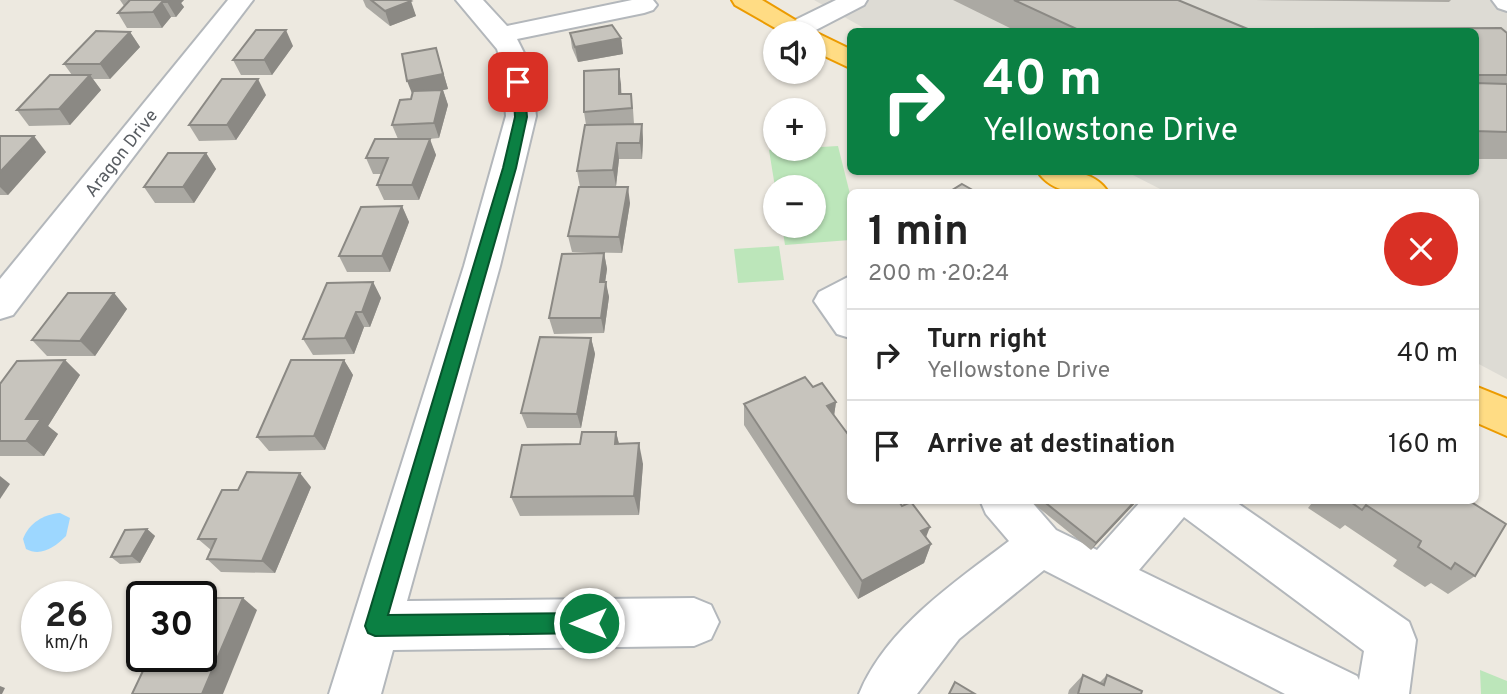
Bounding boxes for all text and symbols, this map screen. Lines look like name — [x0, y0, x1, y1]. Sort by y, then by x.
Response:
map controls — [763, 21, 826, 238]
button: sound — [763, 21, 826, 84]
text: 40 m — [983, 51, 1102, 113]
pin — [488, 52, 548, 112]
icon: right — [868, 56, 959, 147]
icon: arrive — [499, 63, 537, 101]
button: + — [763, 98, 826, 161]
street label: Aragon Drive — [81, 105, 164, 203]
text: Yellowstone Drive — [983, 112, 1238, 152]
button: − — [763, 175, 826, 238]
text: 1 min — [868, 207, 969, 260]
button: close — [1384, 212, 1458, 286]
text: 200 m · 20:24 — [868, 260, 1009, 289]
text: Turn right — [927, 324, 1047, 357]
icon: right — [868, 336, 906, 374]
text: 40 m — [1397, 338, 1458, 371]
text: Yellowstone Drive — [927, 357, 1110, 386]
icon: arrive — [868, 427, 906, 465]
text: Arrive at destination — [927, 429, 1175, 462]
text: 160 m — [1388, 429, 1458, 462]
speed limit sign: 30 — [126, 581, 217, 672]
position arrow — [552, 586, 626, 660]
text: 26 — [45, 595, 88, 639]
text: km/h — [45, 632, 88, 655]

